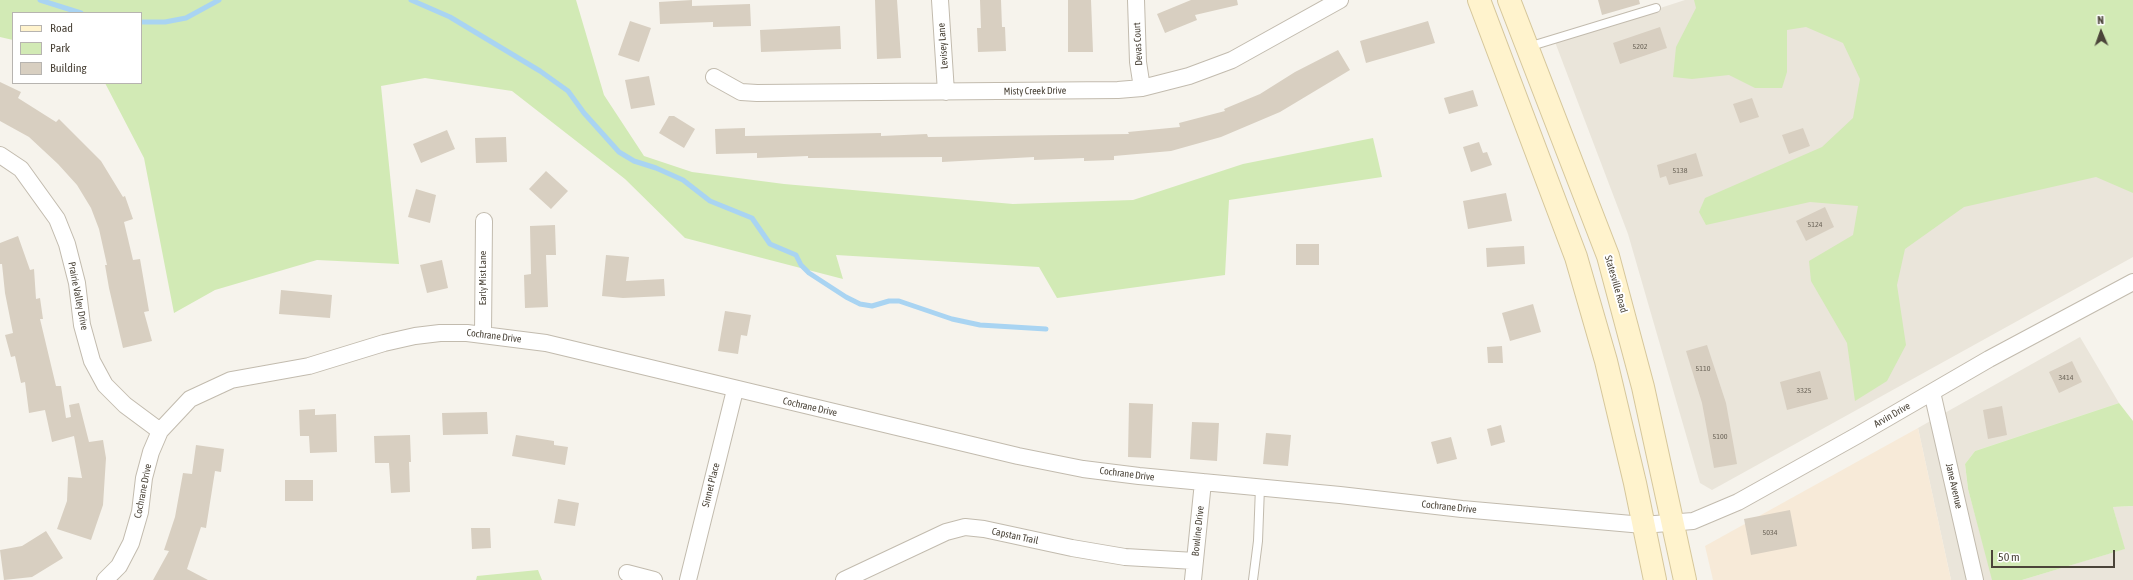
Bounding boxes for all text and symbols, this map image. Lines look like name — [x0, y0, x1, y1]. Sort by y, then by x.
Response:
legend — [12, 12, 142, 84]
north arrow — [2081, 12, 2121, 52]
text: N — [2097, 14, 2104, 26]
text: Road — [50, 21, 73, 35]
street label: Devas Court — [1131, 22, 1145, 66]
street label: Levisey Lane — [935, 23, 951, 69]
text: Park — [50, 41, 70, 55]
house number: 5202 — [1632, 41, 1648, 51]
text: Building — [50, 61, 87, 75]
street label: Misty Creek Drive — [1004, 84, 1066, 98]
house number: 5138 — [1672, 165, 1688, 175]
house number: 5124 — [1807, 219, 1823, 229]
street label: Early Mist Lane — [477, 251, 489, 305]
street label: Statesville Road — [1602, 254, 1630, 314]
street label: Prairie Valley Drive — [65, 261, 91, 331]
street label: Cochrane Drive — [466, 327, 522, 345]
house number: 5110 — [1695, 363, 1711, 373]
house number: 3414 — [2058, 372, 2074, 382]
house number: 3325 — [1796, 385, 1812, 395]
street label: Cochrane Drive — [782, 395, 838, 419]
street label: Arvin Drive — [1872, 400, 1912, 430]
house number: 5100 — [1712, 431, 1728, 441]
street label: Sinnet Place — [700, 462, 722, 508]
street label: Jane Avenue — [1943, 462, 1965, 510]
street label: Cochrane Drive — [132, 463, 154, 519]
street label: Cochrane Drive — [1099, 465, 1155, 483]
street label: Cochrane Drive — [1421, 498, 1477, 516]
street label: Bowline Drive — [1189, 505, 1207, 557]
street label: Capstan Trail — [991, 525, 1039, 547]
house number: 5034 — [1762, 527, 1778, 537]
scale bar — [1993, 542, 2117, 568]
text: 50 m — [1998, 550, 2020, 564]

